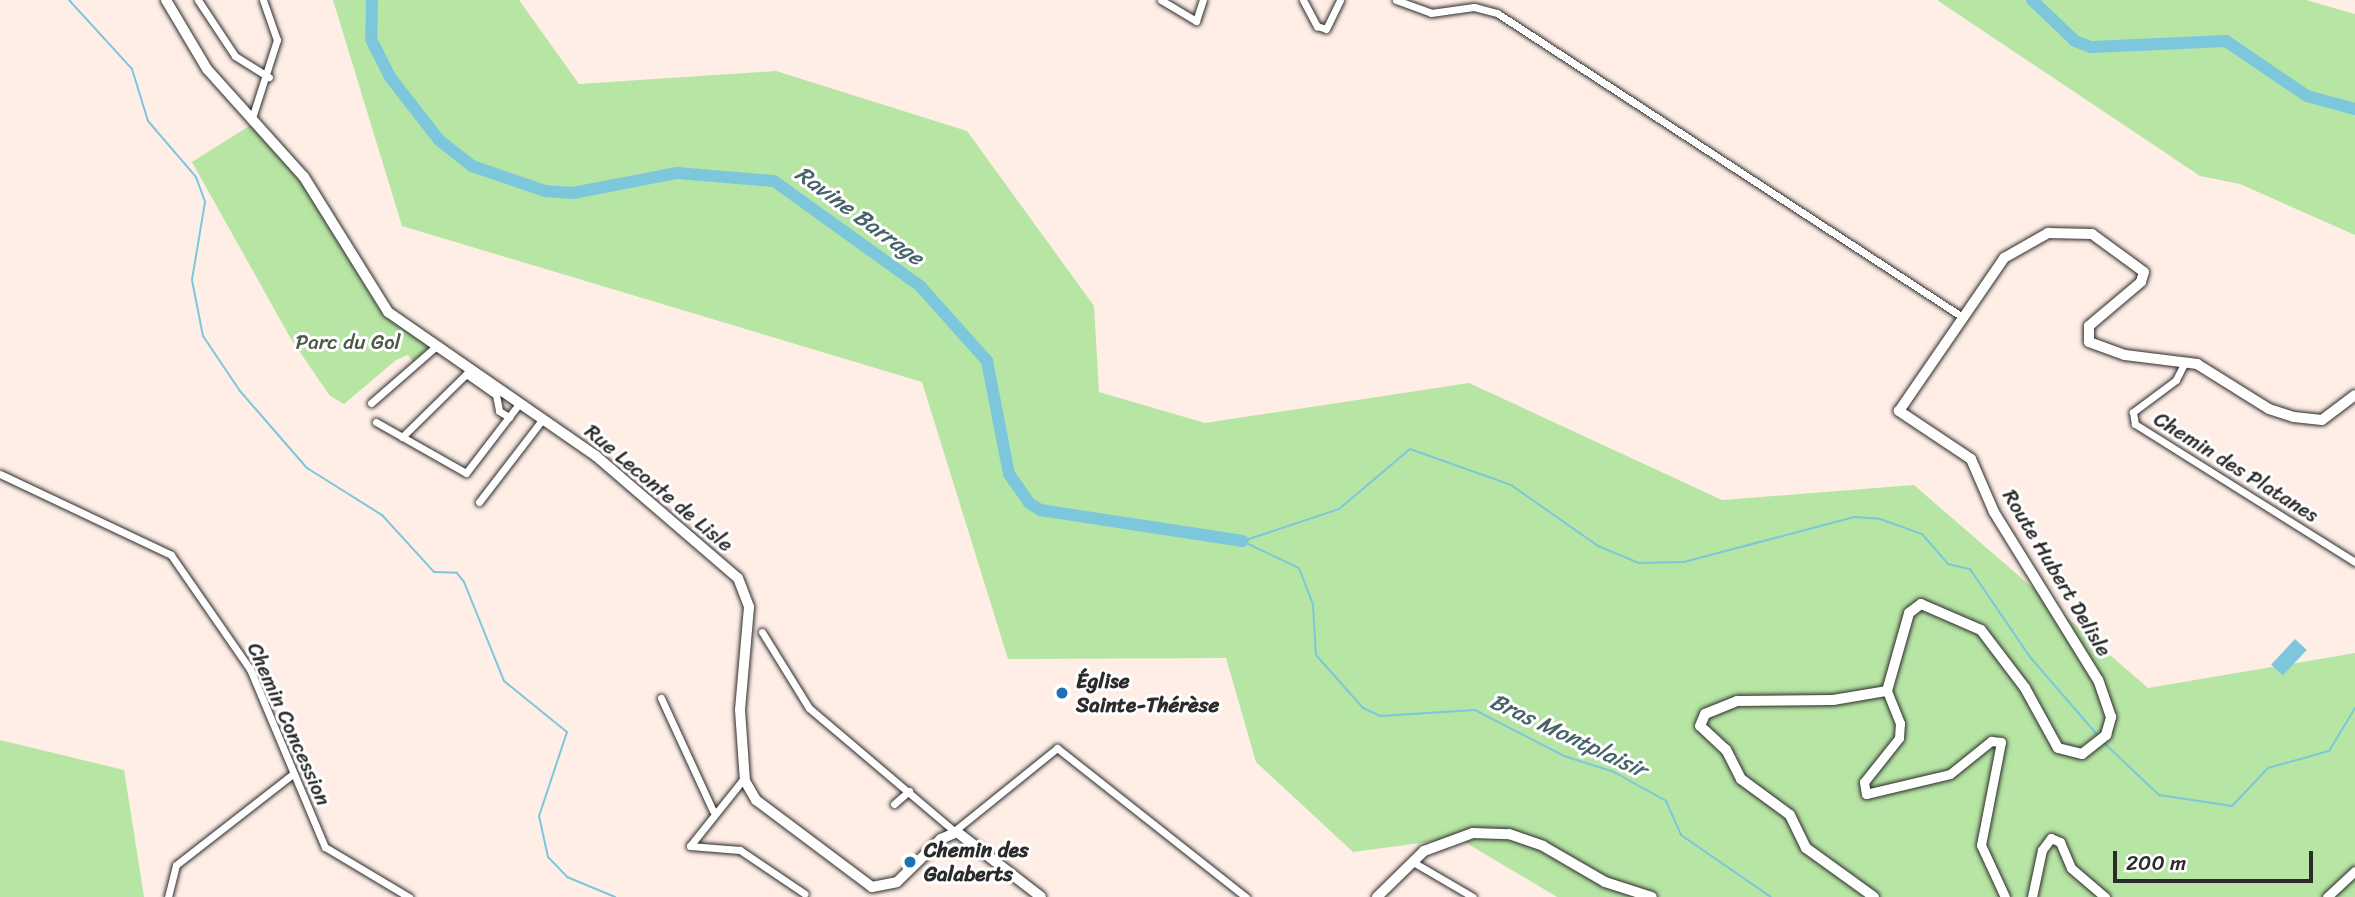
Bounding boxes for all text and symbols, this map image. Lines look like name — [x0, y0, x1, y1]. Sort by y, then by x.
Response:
water label: Ravine Barrage — [790, 160, 928, 272]
park label: Parc du Gol — [295, 329, 401, 355]
street label: Chemin des Platanes — [2148, 406, 2324, 528]
street label: Rue Leconte de Lisle — [579, 418, 739, 558]
street label: Route Hubert Delisle — [1997, 485, 2117, 661]
street label: Chemin Concession — [242, 638, 336, 810]
place label: Église Sainte-Thérèse — [1076, 668, 1219, 718]
marker: Église Sainte-Thérèse — [1054, 685, 1070, 701]
water label: Bras Montplaisir — [1486, 688, 1650, 784]
place label: Chemin des Galaberts — [924, 837, 1029, 887]
scale bar — [2117, 838, 2316, 882]
text: 200 m — [2126, 844, 2186, 882]
marker: Chemin des Galaberts — [902, 854, 918, 870]

